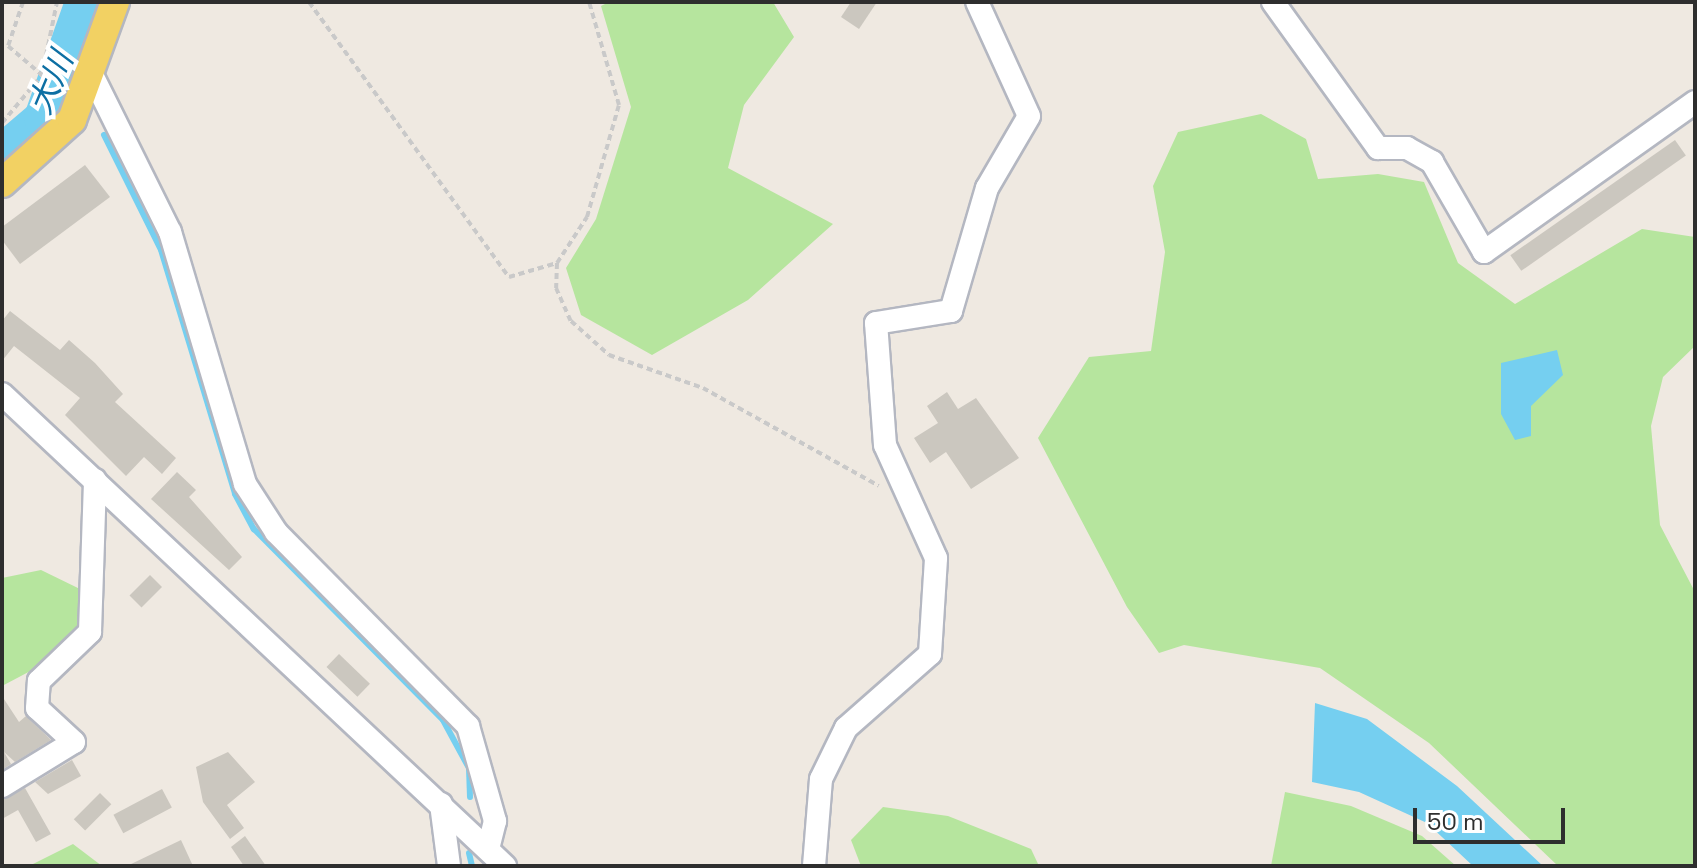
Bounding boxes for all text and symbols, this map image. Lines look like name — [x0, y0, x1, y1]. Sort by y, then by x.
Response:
water label: 大川 — [21, 46, 81, 120]
scale bar — [1417, 792, 1569, 842]
text: 50 m — [1427, 806, 1484, 837]

